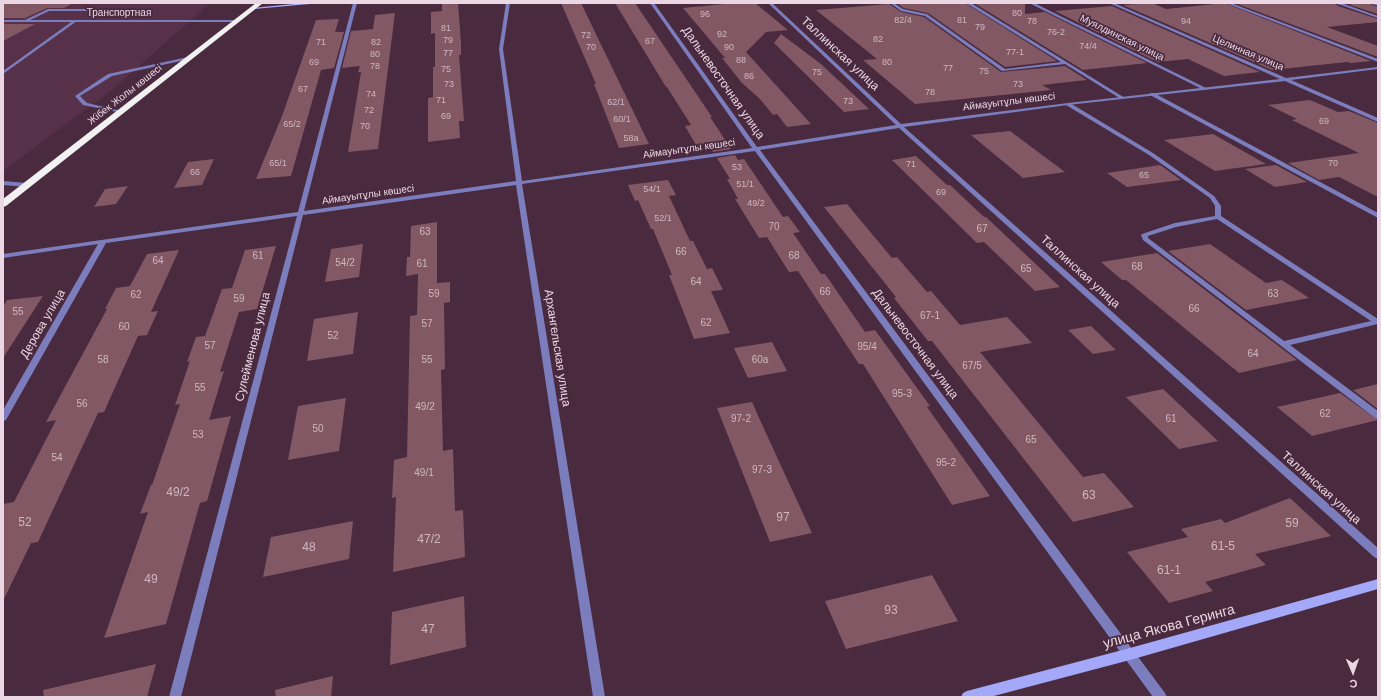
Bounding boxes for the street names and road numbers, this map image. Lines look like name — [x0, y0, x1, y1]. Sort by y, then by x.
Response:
street label: Транспортная — [87, 7, 151, 19]
street label: Муялдинская улица — [1078, 12, 1166, 64]
street label: Таллинская улица — [798, 14, 882, 94]
street label: Дальневосточная улица — [679, 24, 767, 142]
street label: Целинная улица — [1211, 33, 1285, 73]
street label: Жібек Жолы көшесі — [86, 62, 164, 128]
street label: Аймауытұлы көшесі — [962, 90, 1056, 114]
street label: Аймауытұлы көшесі — [642, 137, 736, 161]
street label: Аймауытұлы көшесі — [321, 183, 415, 207]
street label: Таллинская улица — [1037, 233, 1123, 311]
street label: Дальневосточная улица — [869, 286, 961, 402]
street label: Дерова улица — [17, 287, 69, 361]
street label: Архангельская улица — [541, 288, 573, 408]
street label: Сулейменова улица — [232, 291, 274, 403]
street label: Таллинская улица — [1278, 449, 1364, 527]
street label: улица Якова Геринга — [1101, 601, 1237, 653]

